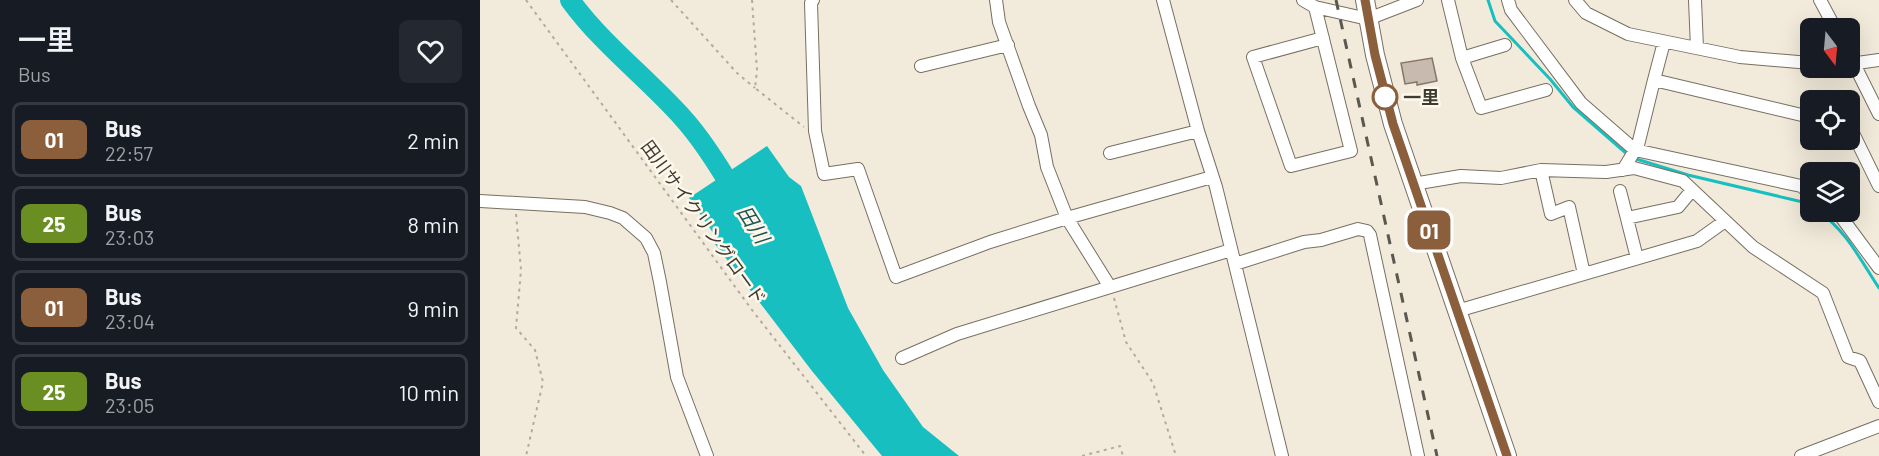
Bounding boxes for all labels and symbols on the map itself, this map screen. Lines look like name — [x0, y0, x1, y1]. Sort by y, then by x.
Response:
north arrow — [1800, 18, 1860, 78]
marker: 一里 — [1372, 84, 1398, 110]
place label: 一里 — [1403, 86, 1439, 108]
street label: 田川サイクリングロード — [637, 136, 771, 308]
water label: 田川 — [733, 201, 775, 247]
line badge: 01 — [1402, 210, 1456, 250]

